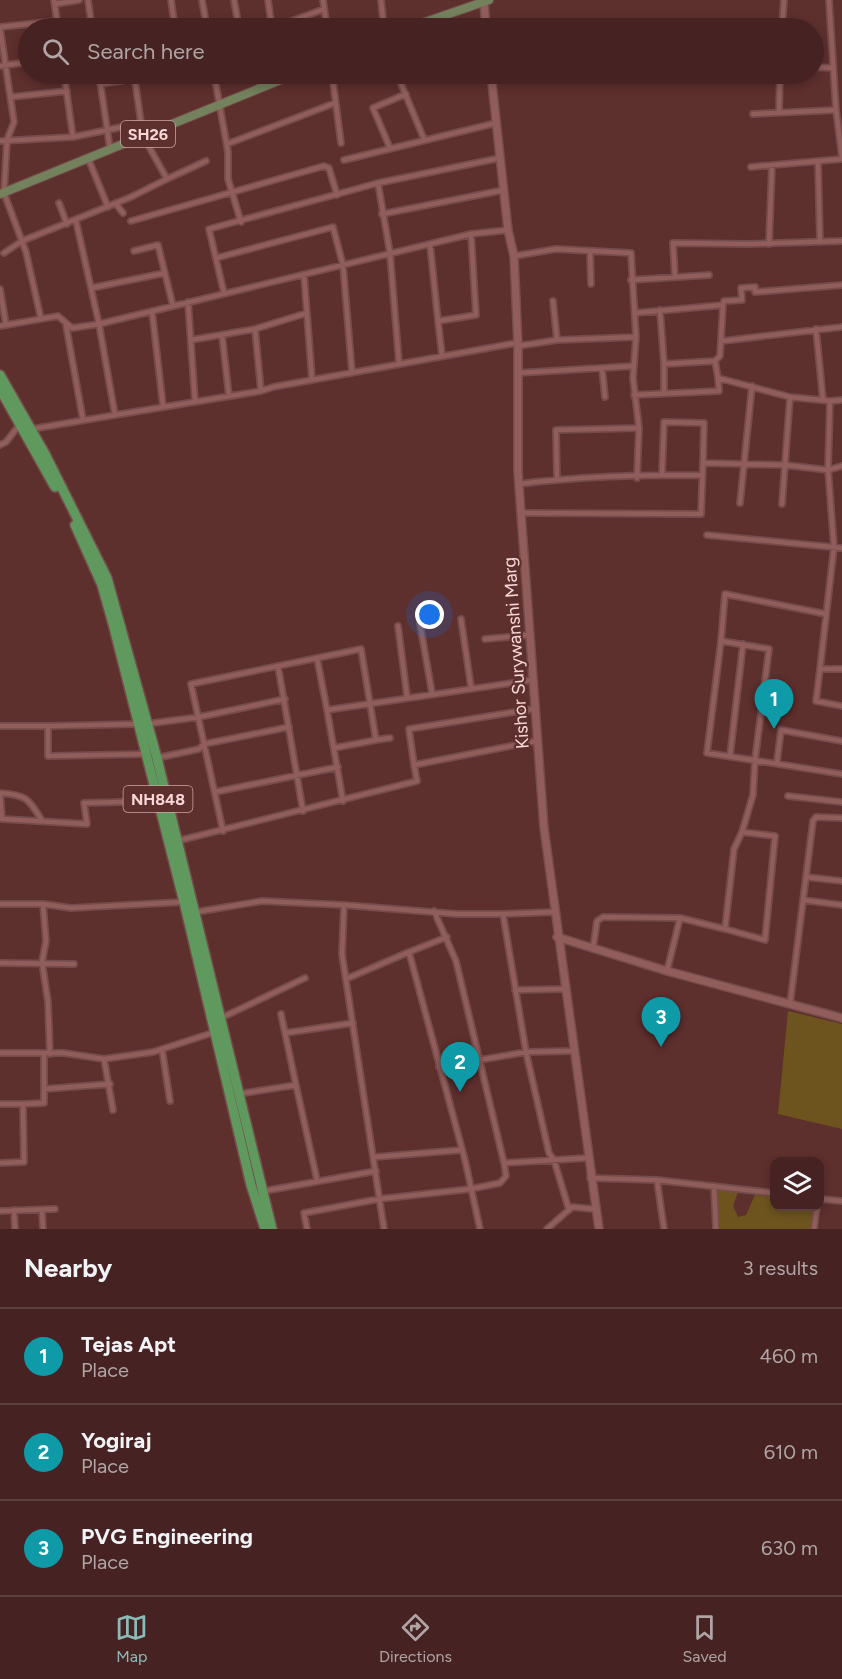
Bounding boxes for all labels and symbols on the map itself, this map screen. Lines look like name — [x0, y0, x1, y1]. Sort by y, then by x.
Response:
road number: SH26 — [121, 121, 175, 147]
street label: Kishor Surywanshi Marg — [498, 556, 534, 750]
your location — [415, 600, 444, 629]
pin: 1 — [754, 680, 794, 729]
road number: NH848 — [124, 786, 192, 812]
pin: 3 — [642, 998, 680, 1047]
pin: 2 — [440, 1042, 480, 1092]

